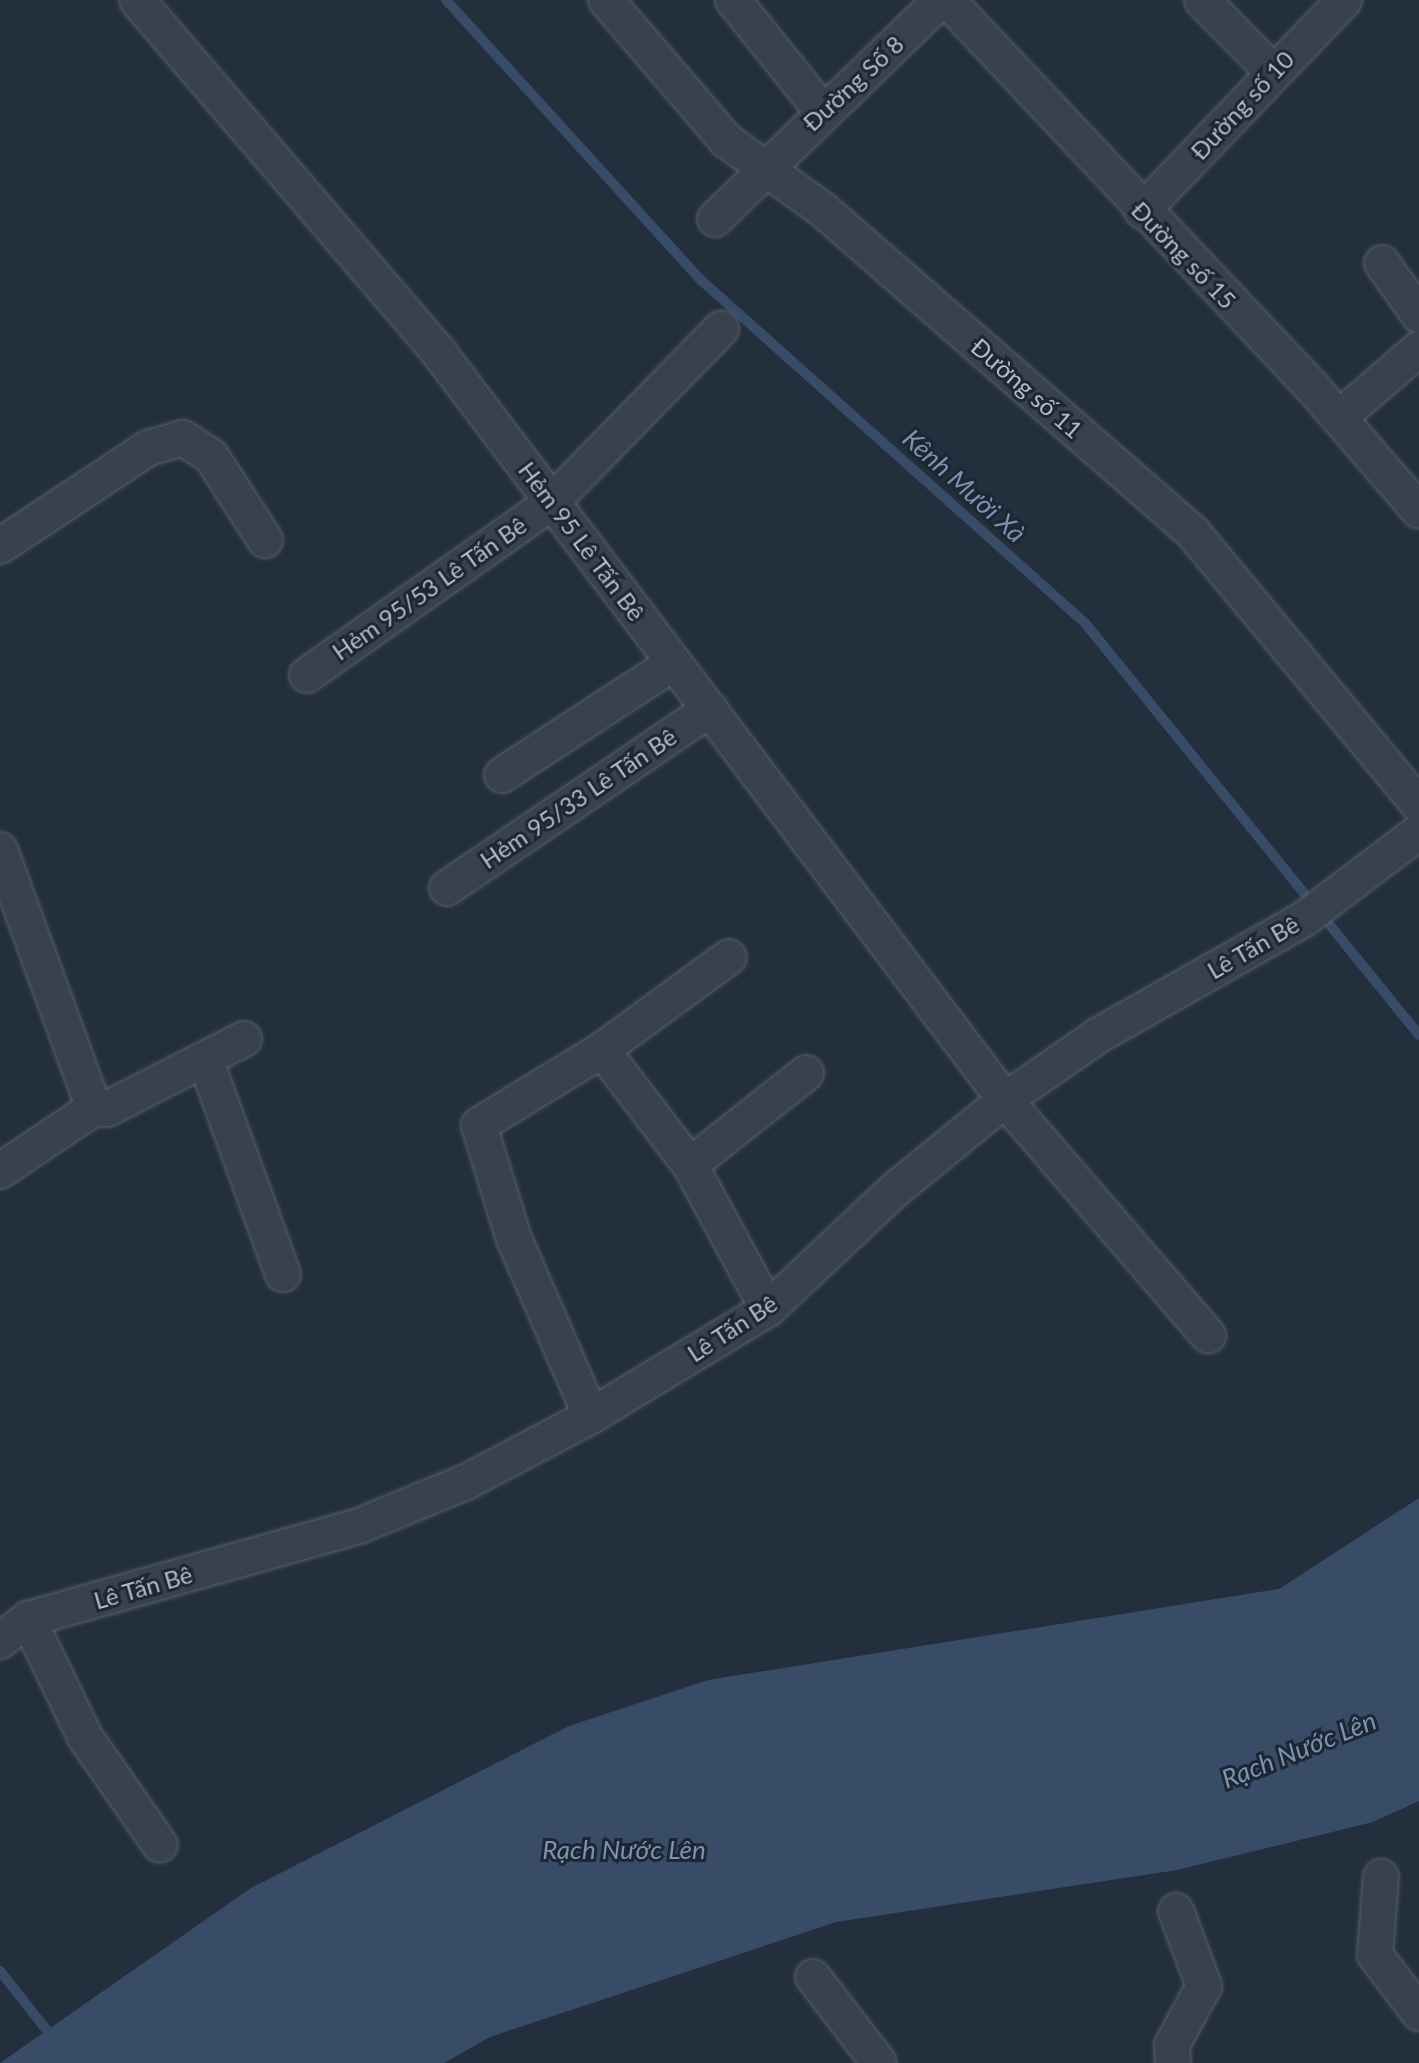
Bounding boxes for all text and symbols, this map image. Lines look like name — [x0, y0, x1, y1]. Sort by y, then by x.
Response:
street label: Đường Số 8 — [797, 29, 909, 137]
street label: Đường số 10 — [1184, 45, 1300, 165]
street label: Đường số 15 — [1126, 195, 1242, 315]
street label: Đường số 11 — [965, 332, 1089, 444]
water label: Kênh Mười Xà — [896, 423, 1032, 549]
street label: Hẻm 95 Lê Tấn Bê — [513, 456, 651, 626]
street label: Hẻm 95/53 Lê Tấn Bê — [326, 510, 532, 666]
street label: Hẻm 95/33 Lê Tấn Bê — [474, 722, 682, 874]
street label: Lê Tấn Bê — [1202, 909, 1304, 985]
street label: Lê Tấn Bê — [682, 1288, 782, 1368]
street label: Lê Tấn Bê — [90, 1559, 196, 1615]
water label: Rạch Nước Lên — [1217, 1705, 1381, 1795]
water label: Rạch Nước Lên — [542, 1834, 706, 1866]

